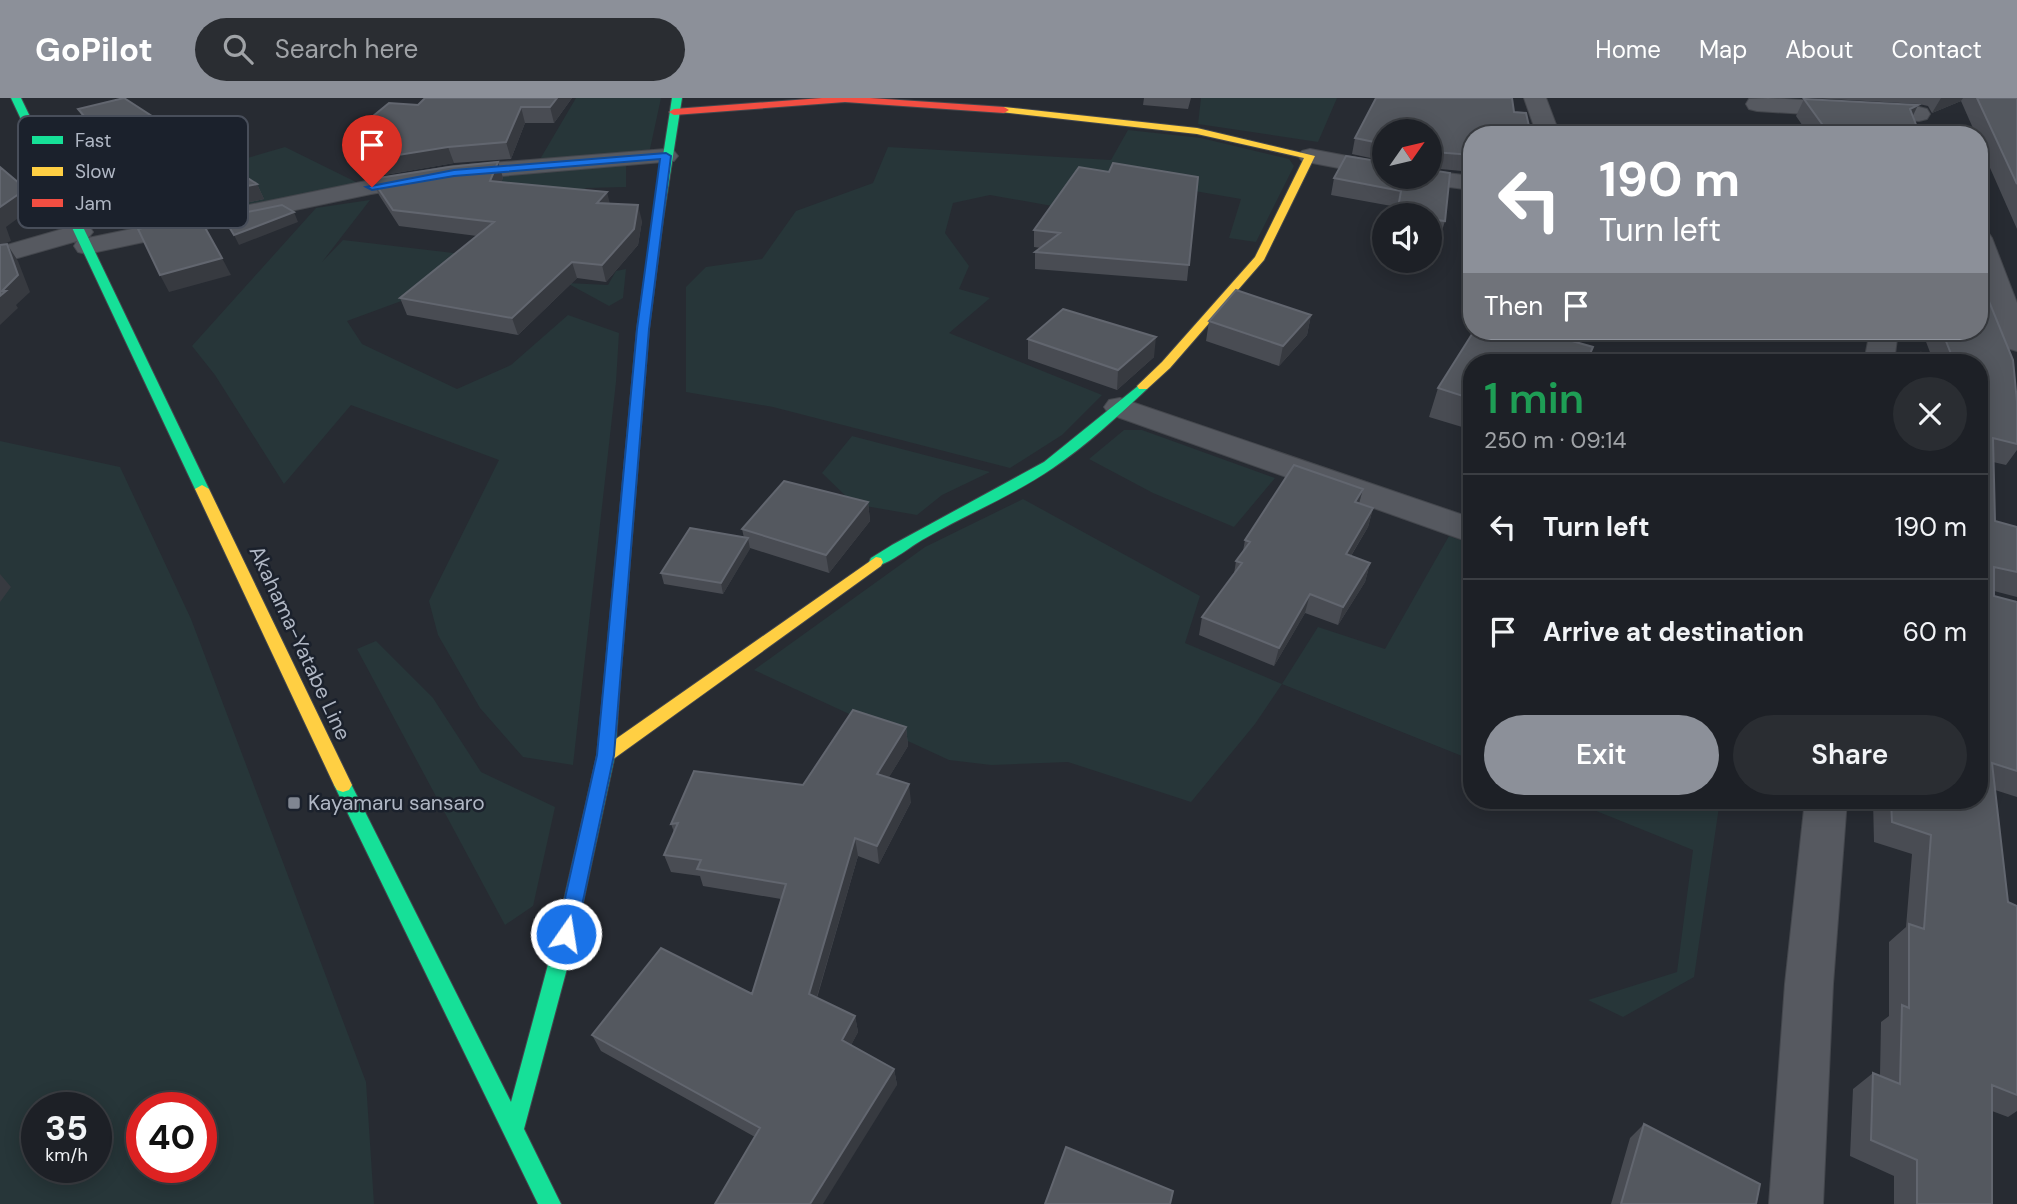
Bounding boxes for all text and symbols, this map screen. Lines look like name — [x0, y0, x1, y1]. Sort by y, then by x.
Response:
search box — [195, 18, 685, 81]
text: GoPilot — [35, 28, 153, 71]
icon: search — [219, 30, 257, 68]
text: Search here — [275, 32, 418, 66]
text: Home — [1595, 34, 1661, 65]
text: Map — [1699, 34, 1747, 65]
text: About — [1785, 34, 1854, 65]
text: Contact — [1892, 34, 1982, 65]
pin — [342, 115, 402, 187]
legend — [18, 116, 248, 228]
north arrow — [1372, 119, 1442, 189]
map controls — [1372, 119, 1442, 273]
icon: arrive — [353, 126, 391, 164]
text: Fast — [75, 128, 111, 153]
text: 190 m — [1599, 147, 1740, 211]
icon: left — [1484, 154, 1575, 245]
text: Slow — [75, 159, 116, 184]
text: Jam — [75, 191, 112, 216]
button: sound — [1372, 203, 1442, 273]
text: Turn left — [1599, 209, 1721, 251]
icon: arrive — [1557, 287, 1595, 325]
text: Then — [1484, 289, 1543, 323]
text: 1 min — [1484, 371, 1584, 426]
button: close — [1893, 377, 1967, 451]
text: 250 m · 09:14 — [1484, 425, 1626, 455]
icon: left — [1484, 508, 1522, 546]
text: Turn left — [1543, 510, 1650, 544]
text: 190 m — [1895, 510, 1967, 544]
street label: Akahama-Yatabe Line — [243, 541, 357, 745]
icon: arrive — [1484, 613, 1522, 651]
text: Arrive at destination — [1543, 615, 1804, 649]
text: 60 m — [1903, 615, 1967, 649]
button: Exit — [1484, 715, 1719, 795]
button: Share — [1733, 715, 1967, 795]
place label: Kayamaru sansaro — [308, 789, 485, 817]
marker: Kayamaru sansaro — [286, 795, 302, 811]
position arrow — [529, 897, 603, 971]
speed limit sign: 40 — [126, 1092, 217, 1183]
text: 35 — [45, 1105, 88, 1151]
text: km/h — [45, 1143, 88, 1167]

